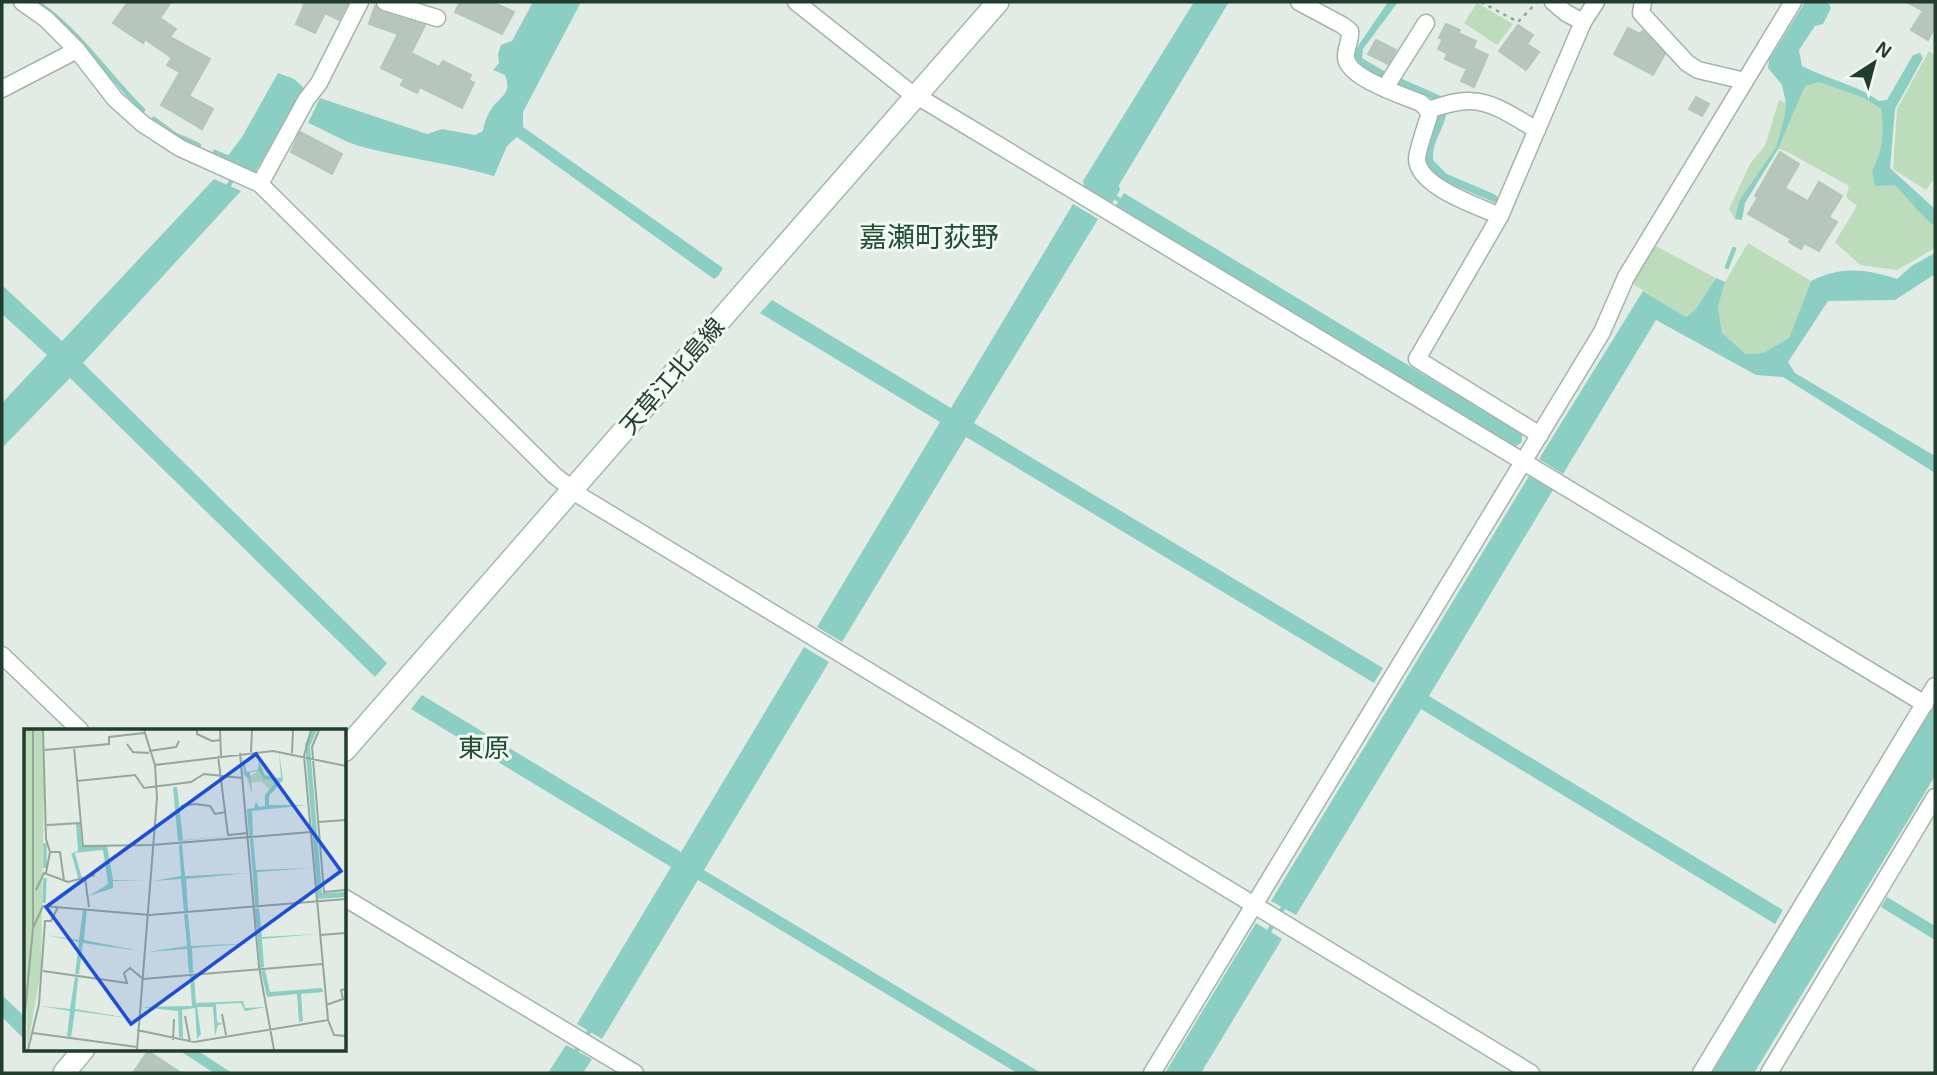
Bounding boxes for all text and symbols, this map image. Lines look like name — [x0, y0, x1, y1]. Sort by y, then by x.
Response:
north arrow — [1839, 28, 1909, 98]
text: N — [1872, 37, 1895, 62]
district label: 嘉瀬町荻野 — [859, 222, 999, 253]
street label: 天草江北島線 — [615, 313, 729, 439]
inset map — [24, 729, 346, 1050]
district label: 東原 — [458, 733, 510, 763]

